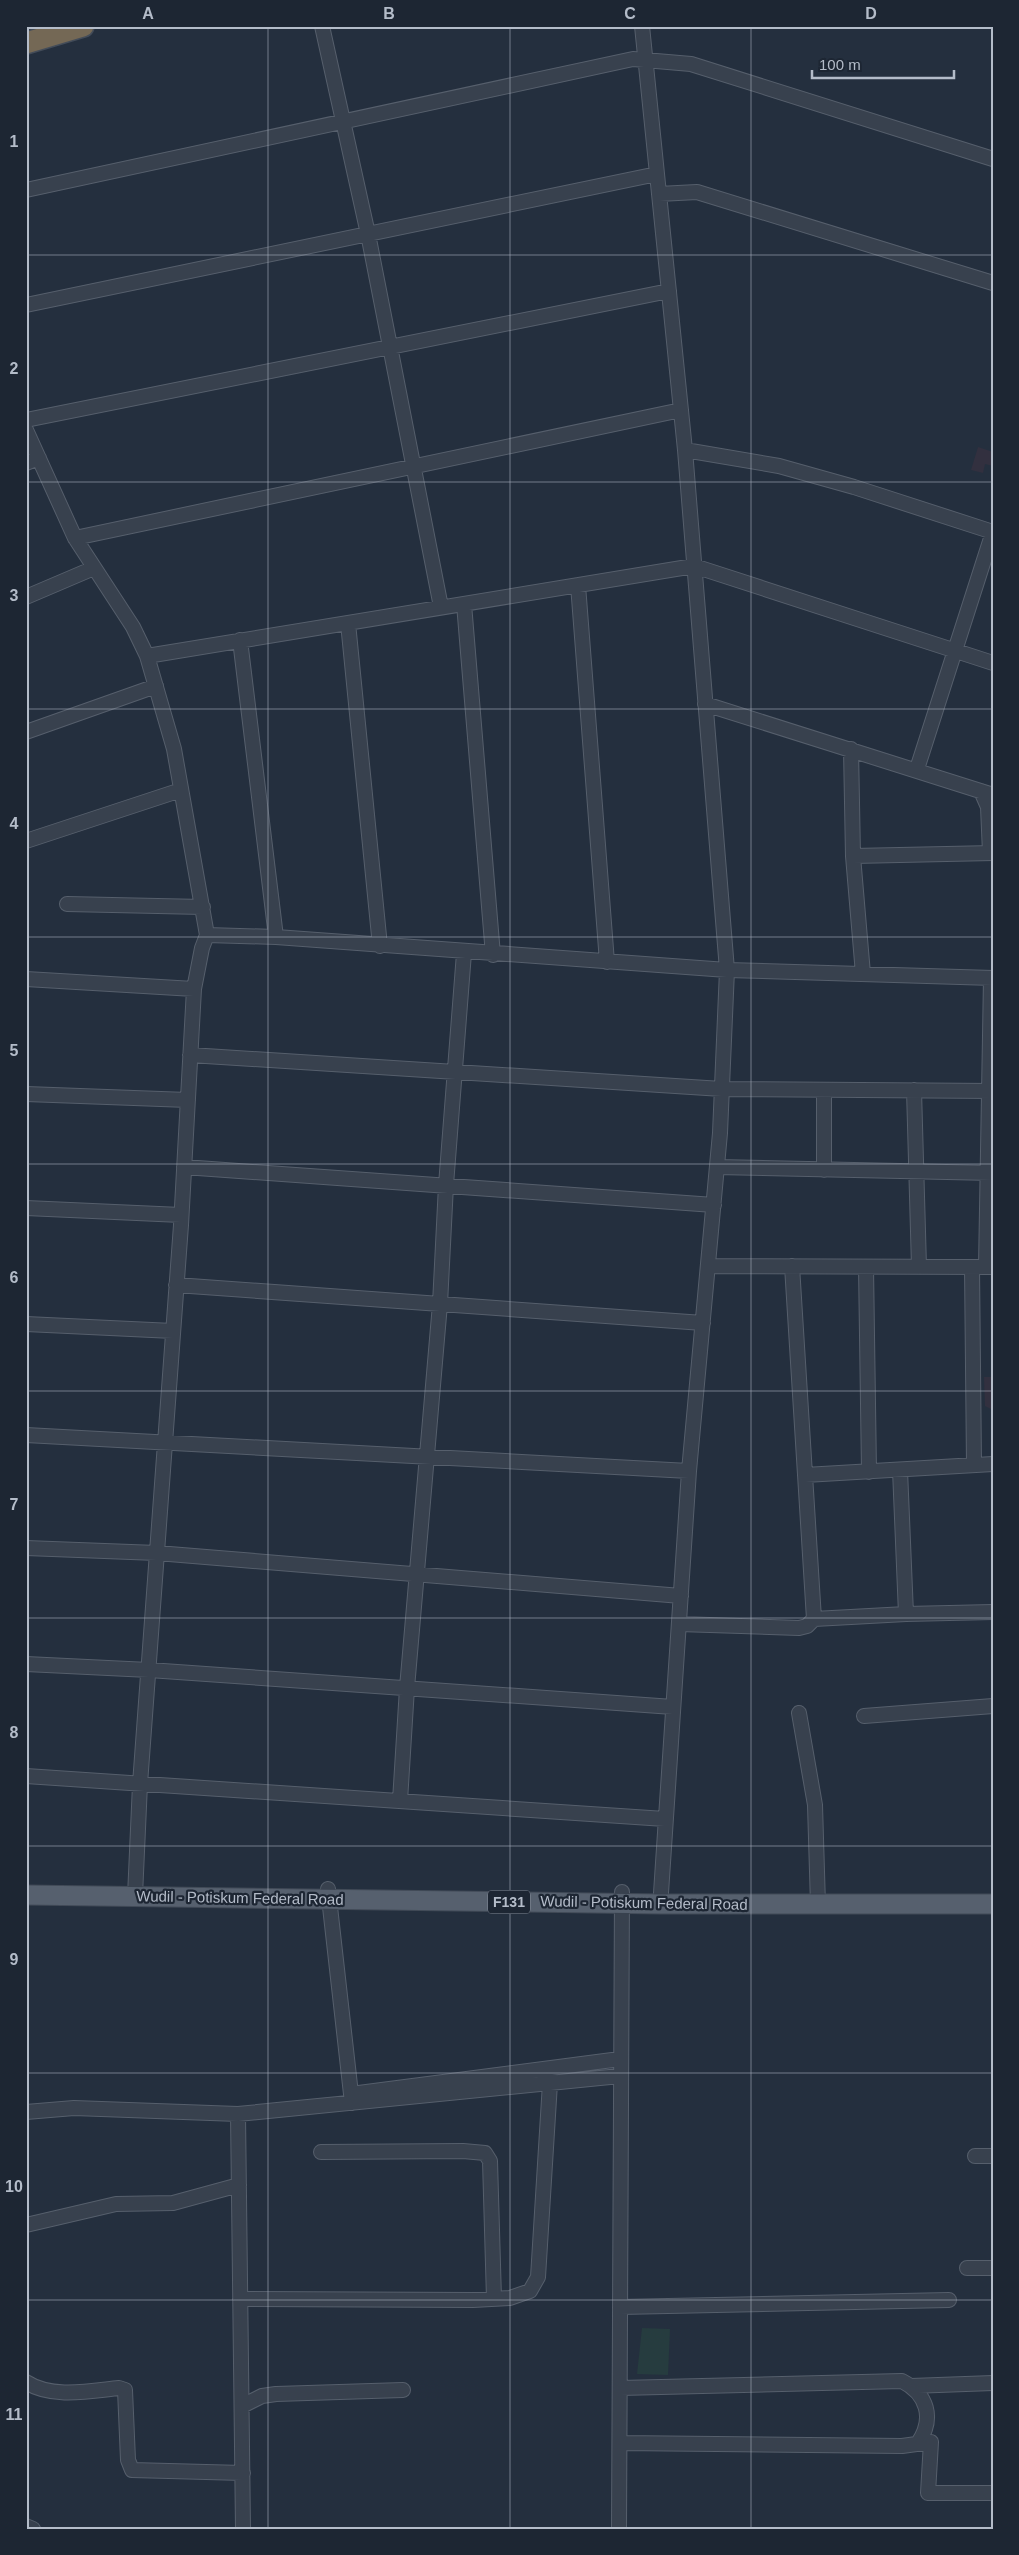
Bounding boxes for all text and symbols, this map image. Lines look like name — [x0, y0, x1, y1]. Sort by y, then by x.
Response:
text: A — [142, 5, 154, 22]
text: B — [383, 5, 395, 22]
text: C — [624, 5, 636, 22]
text: D — [865, 5, 877, 22]
scale bar — [812, 48, 954, 80]
text: 100 m — [819, 56, 861, 73]
text: 1 — [10, 133, 19, 150]
text: 2 — [10, 360, 19, 377]
text: 3 — [10, 587, 19, 604]
text: 4 — [10, 815, 19, 832]
text: 5 — [10, 1042, 19, 1059]
text: 6 — [10, 1269, 19, 1286]
text: 7 — [10, 1496, 19, 1513]
text: 8 — [10, 1724, 19, 1741]
street label: Wudil - Potiskum Federal Road — [136, 1887, 344, 1908]
road number: F131 — [488, 1890, 530, 1914]
street label: Wudil - Potiskum Federal Road — [540, 1892, 748, 1913]
text: 9 — [10, 1951, 19, 1968]
text: 10 — [5, 2178, 23, 2195]
text: 11 — [6, 2406, 23, 2423]

